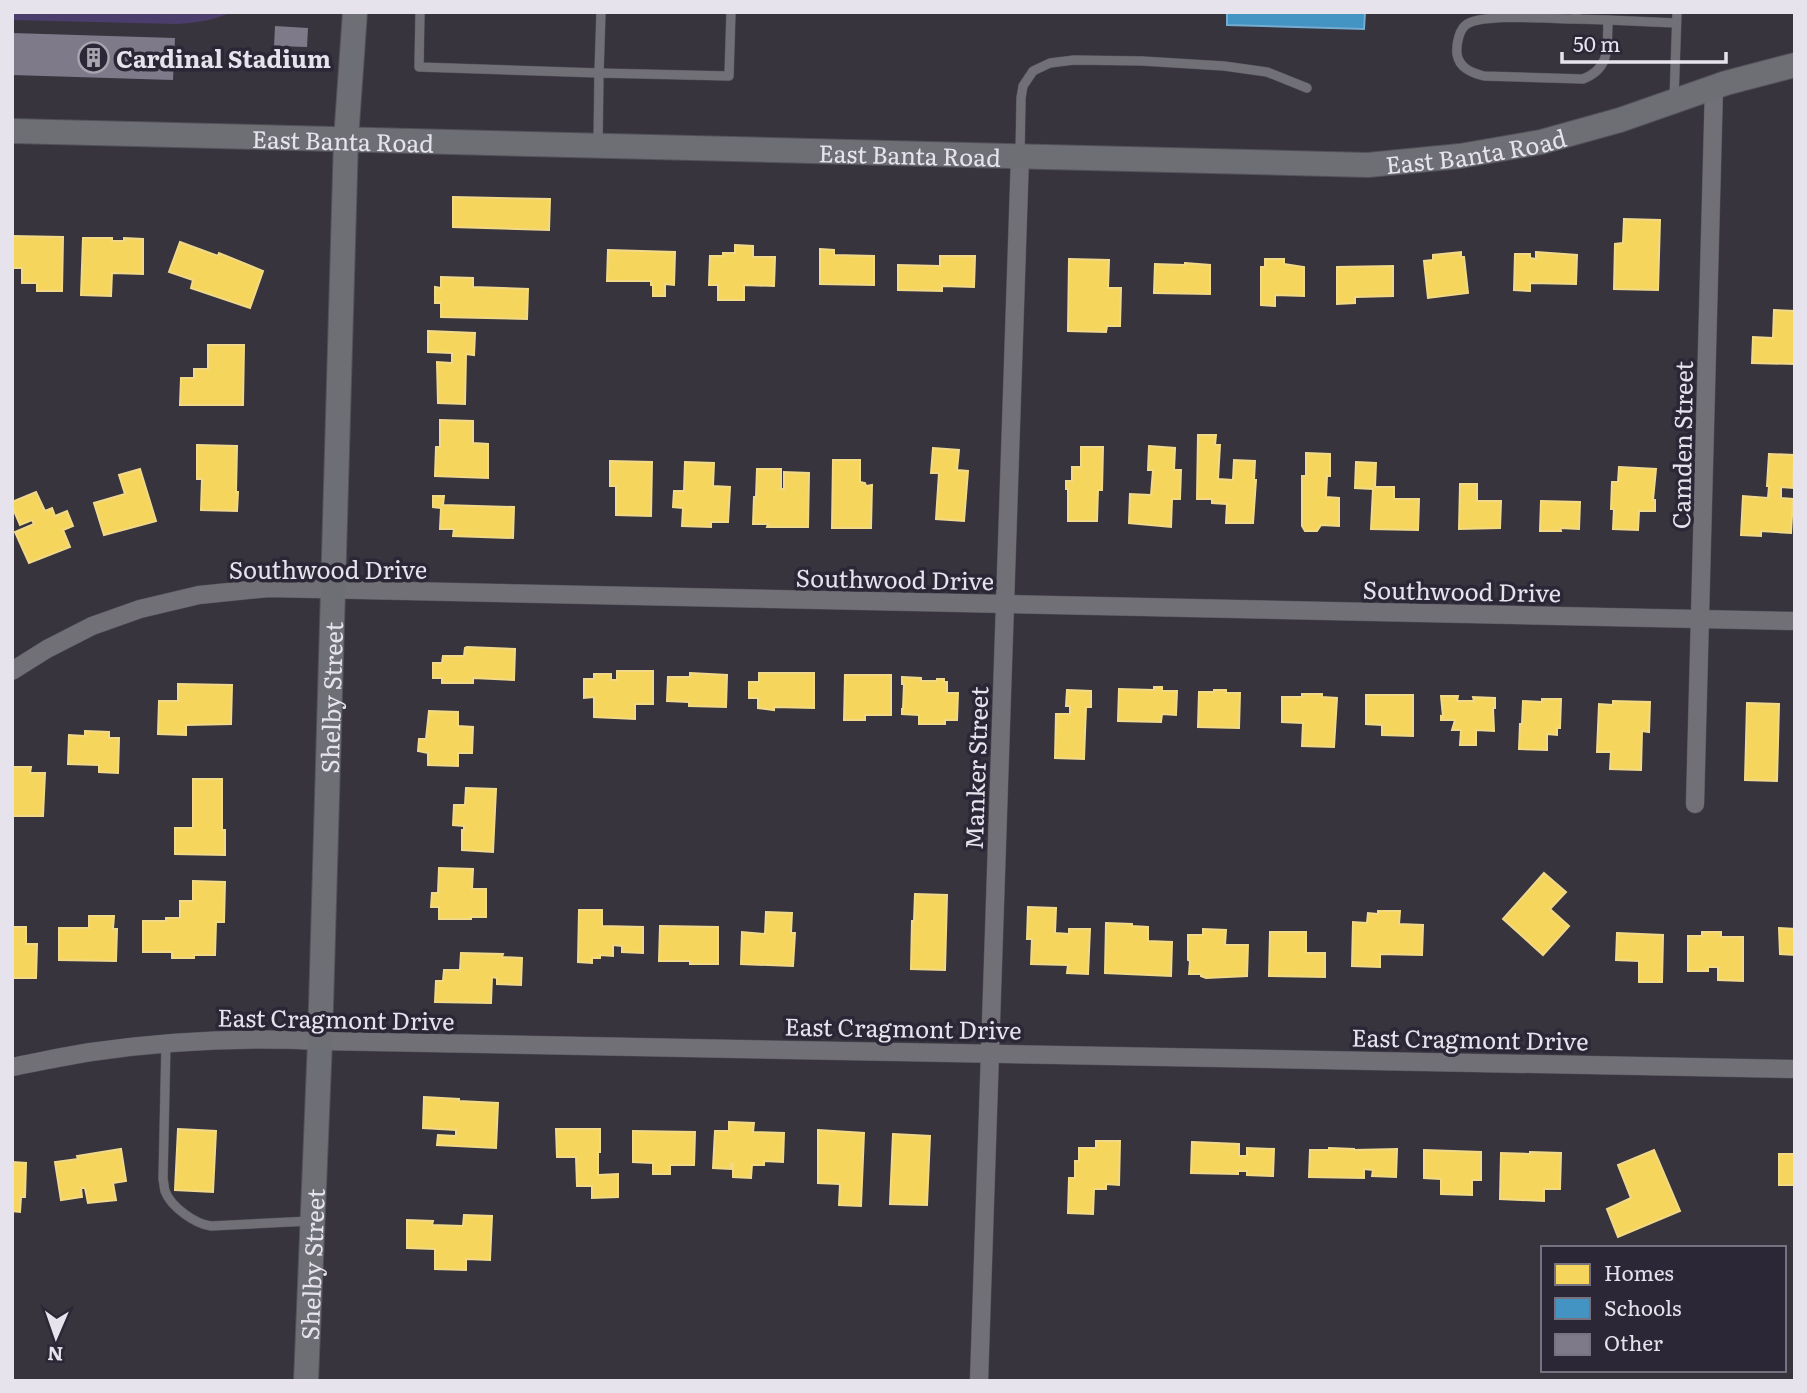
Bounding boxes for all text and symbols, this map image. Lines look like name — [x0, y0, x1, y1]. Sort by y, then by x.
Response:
scale bar — [1562, 21, 1727, 65]
text: 50 m — [1573, 27, 1620, 58]
building icon: Cardinal Stadium — [76, 40, 110, 74]
place label: Cardinal Stadium — [116, 40, 331, 75]
street label: East Banta Road — [1384, 118, 1570, 181]
street label: East Banta Road — [251, 120, 435, 159]
street label: East Banta Road — [818, 134, 1002, 173]
street label: Camden Street — [1662, 360, 1700, 529]
street label: Southwood Drive — [229, 551, 427, 586]
street label: Southwood Drive — [795, 559, 995, 597]
street label: Southwood Drive — [1362, 571, 1562, 609]
street label: Shelby Street — [310, 621, 350, 774]
street label: Manker Street — [955, 685, 995, 850]
street label: East Cragmont Drive — [217, 998, 455, 1038]
street label: East Cragmont Drive — [784, 1007, 1022, 1047]
street label: East Cragmont Drive — [1351, 1018, 1589, 1058]
street label: Shelby Street — [290, 1187, 331, 1341]
legend — [1541, 1246, 1786, 1372]
text: Homes — [1604, 1256, 1674, 1287]
text: Schools — [1604, 1291, 1682, 1322]
north arrow — [21, 1302, 91, 1372]
text: Other — [1604, 1326, 1663, 1357]
text: N — [47, 1341, 64, 1369]

